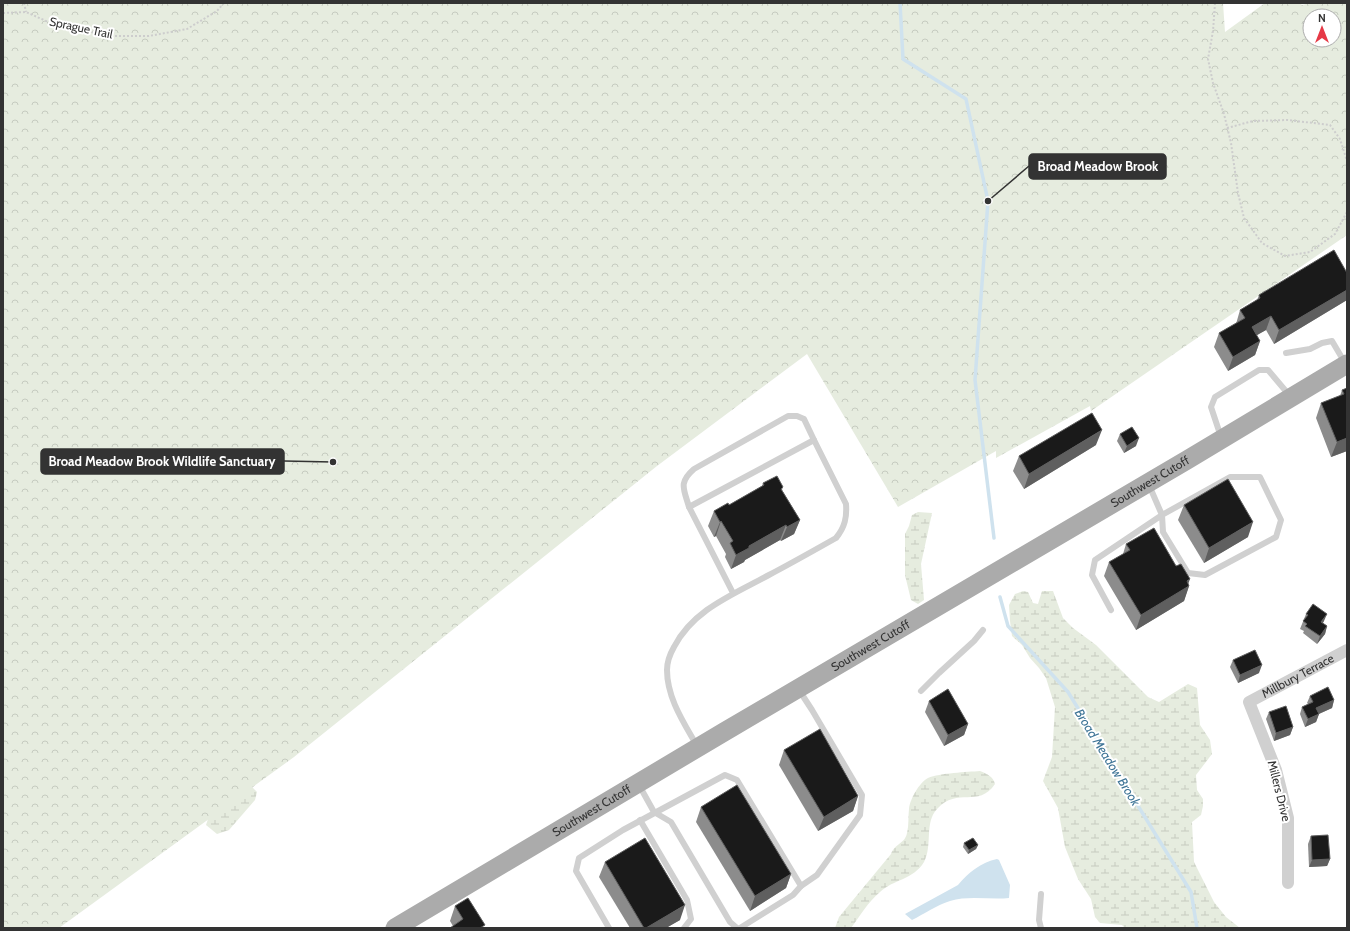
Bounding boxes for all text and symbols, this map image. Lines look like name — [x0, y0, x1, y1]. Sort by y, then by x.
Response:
north arrow — [1302, 8, 1342, 48]
text: N — [1318, 11, 1326, 25]
street label: Sprague Trail — [48, 13, 114, 42]
callout: Broad Meadow Brook — [1029, 154, 1166, 179]
text: Broad Meadow Brook — [1038, 158, 1159, 174]
callout: Broad Meadow Brook Wildlife Sanctuary — [41, 449, 284, 474]
street label: Southwest Cutoff — [1108, 452, 1192, 510]
text: Broad Meadow Brook Wildlife Sanctuary — [48, 453, 276, 469]
street label: Southwest Cutoff — [828, 616, 913, 674]
street label: Millbury Terrace — [1259, 650, 1336, 701]
water label: Broad Meadow Brook — [1072, 706, 1145, 809]
street label: Millers Drive — [1265, 759, 1294, 823]
street label: Southwest Cutoff — [549, 781, 634, 840]

